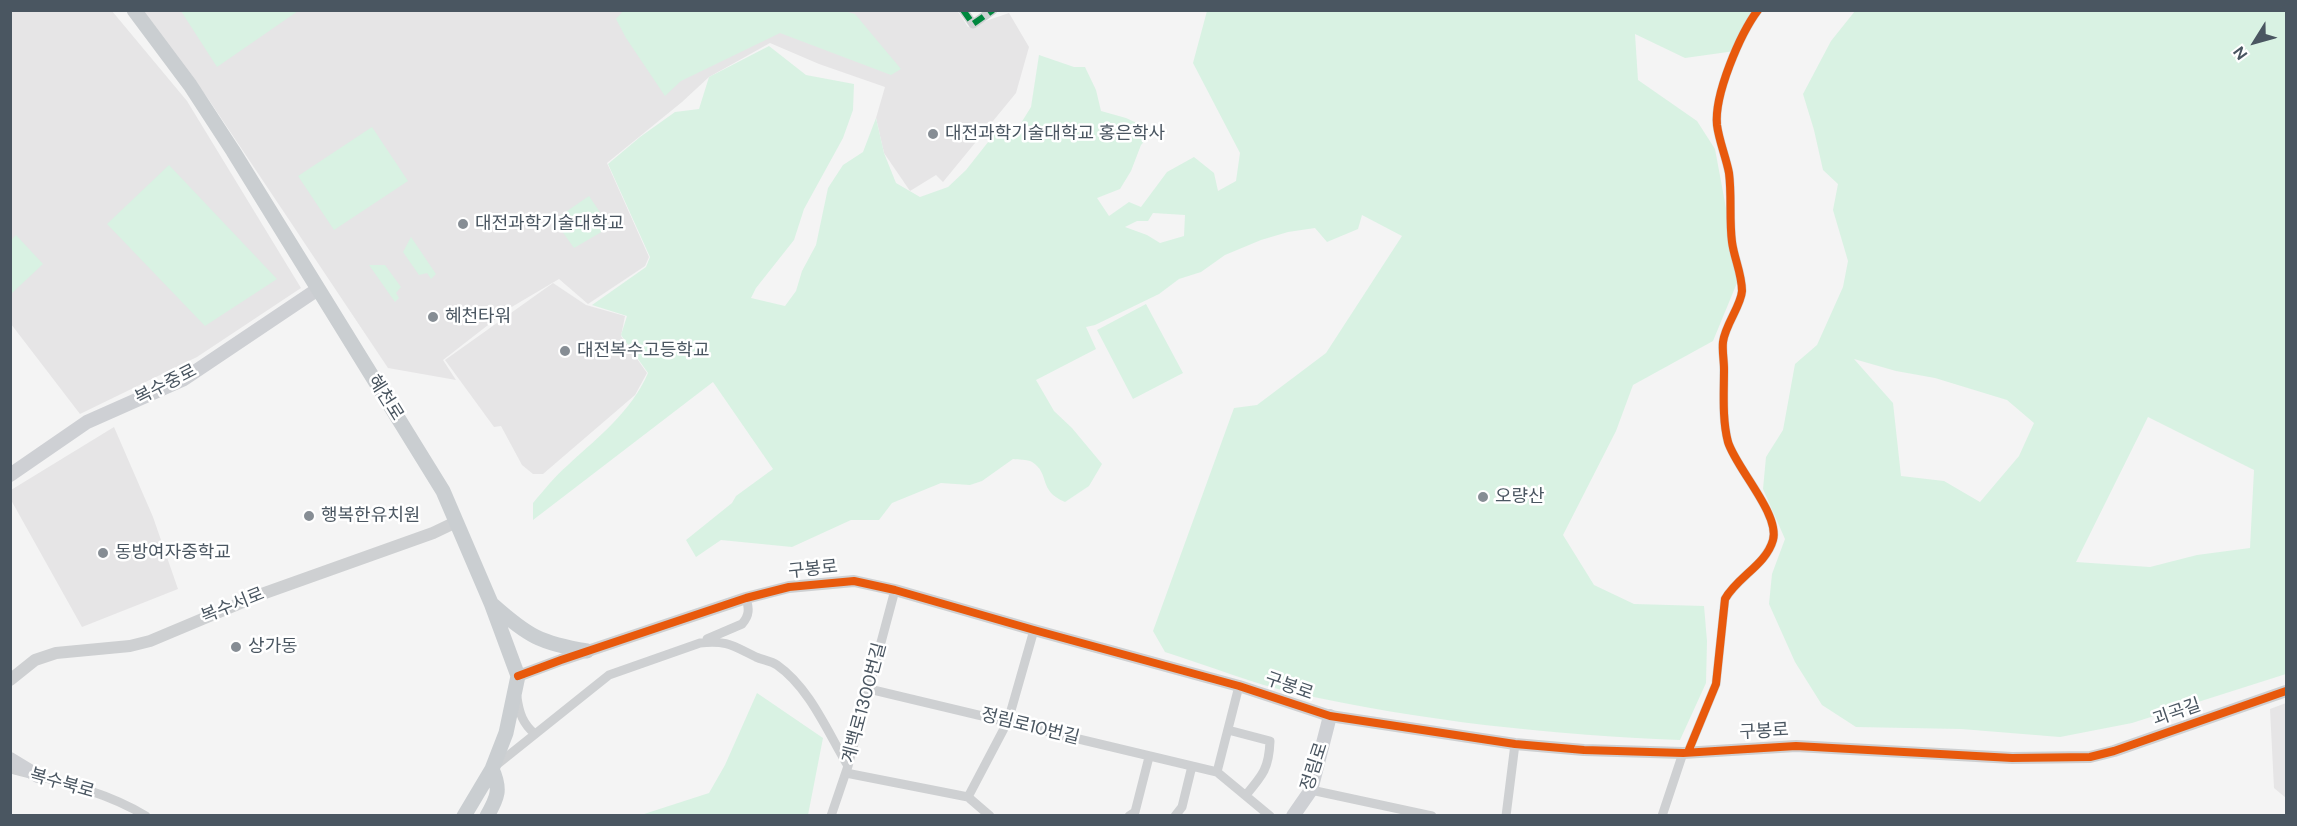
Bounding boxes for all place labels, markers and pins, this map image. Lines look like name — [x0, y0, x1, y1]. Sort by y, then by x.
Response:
place label: 대전과학기술대학교 홍은학사 — [945, 123, 1165, 145]
marker: 대전과학기술대학교 홍은학사 — [926, 127, 940, 141]
place label: 대전과학기술대학교 — [475, 213, 624, 235]
marker: 대전과학기술대학교 — [456, 217, 470, 231]
place label: 혜천타워 — [445, 306, 511, 328]
marker: 혜천타워 — [426, 310, 440, 324]
place label: 대전복수고등학교 — [577, 340, 709, 362]
marker: 대전복수고등학교 — [558, 344, 572, 358]
place label: 오량산 — [1495, 486, 1545, 508]
marker: 오량산 — [1476, 490, 1490, 504]
place label: 행복한유치원 — [321, 505, 420, 527]
marker: 행복한유치원 — [302, 509, 316, 523]
place label: 동방여자중학교 — [115, 542, 231, 564]
marker: 동방여자중학교 — [96, 546, 110, 560]
place label: 상가동 — [248, 636, 298, 658]
marker: 상가동 — [229, 640, 243, 654]

